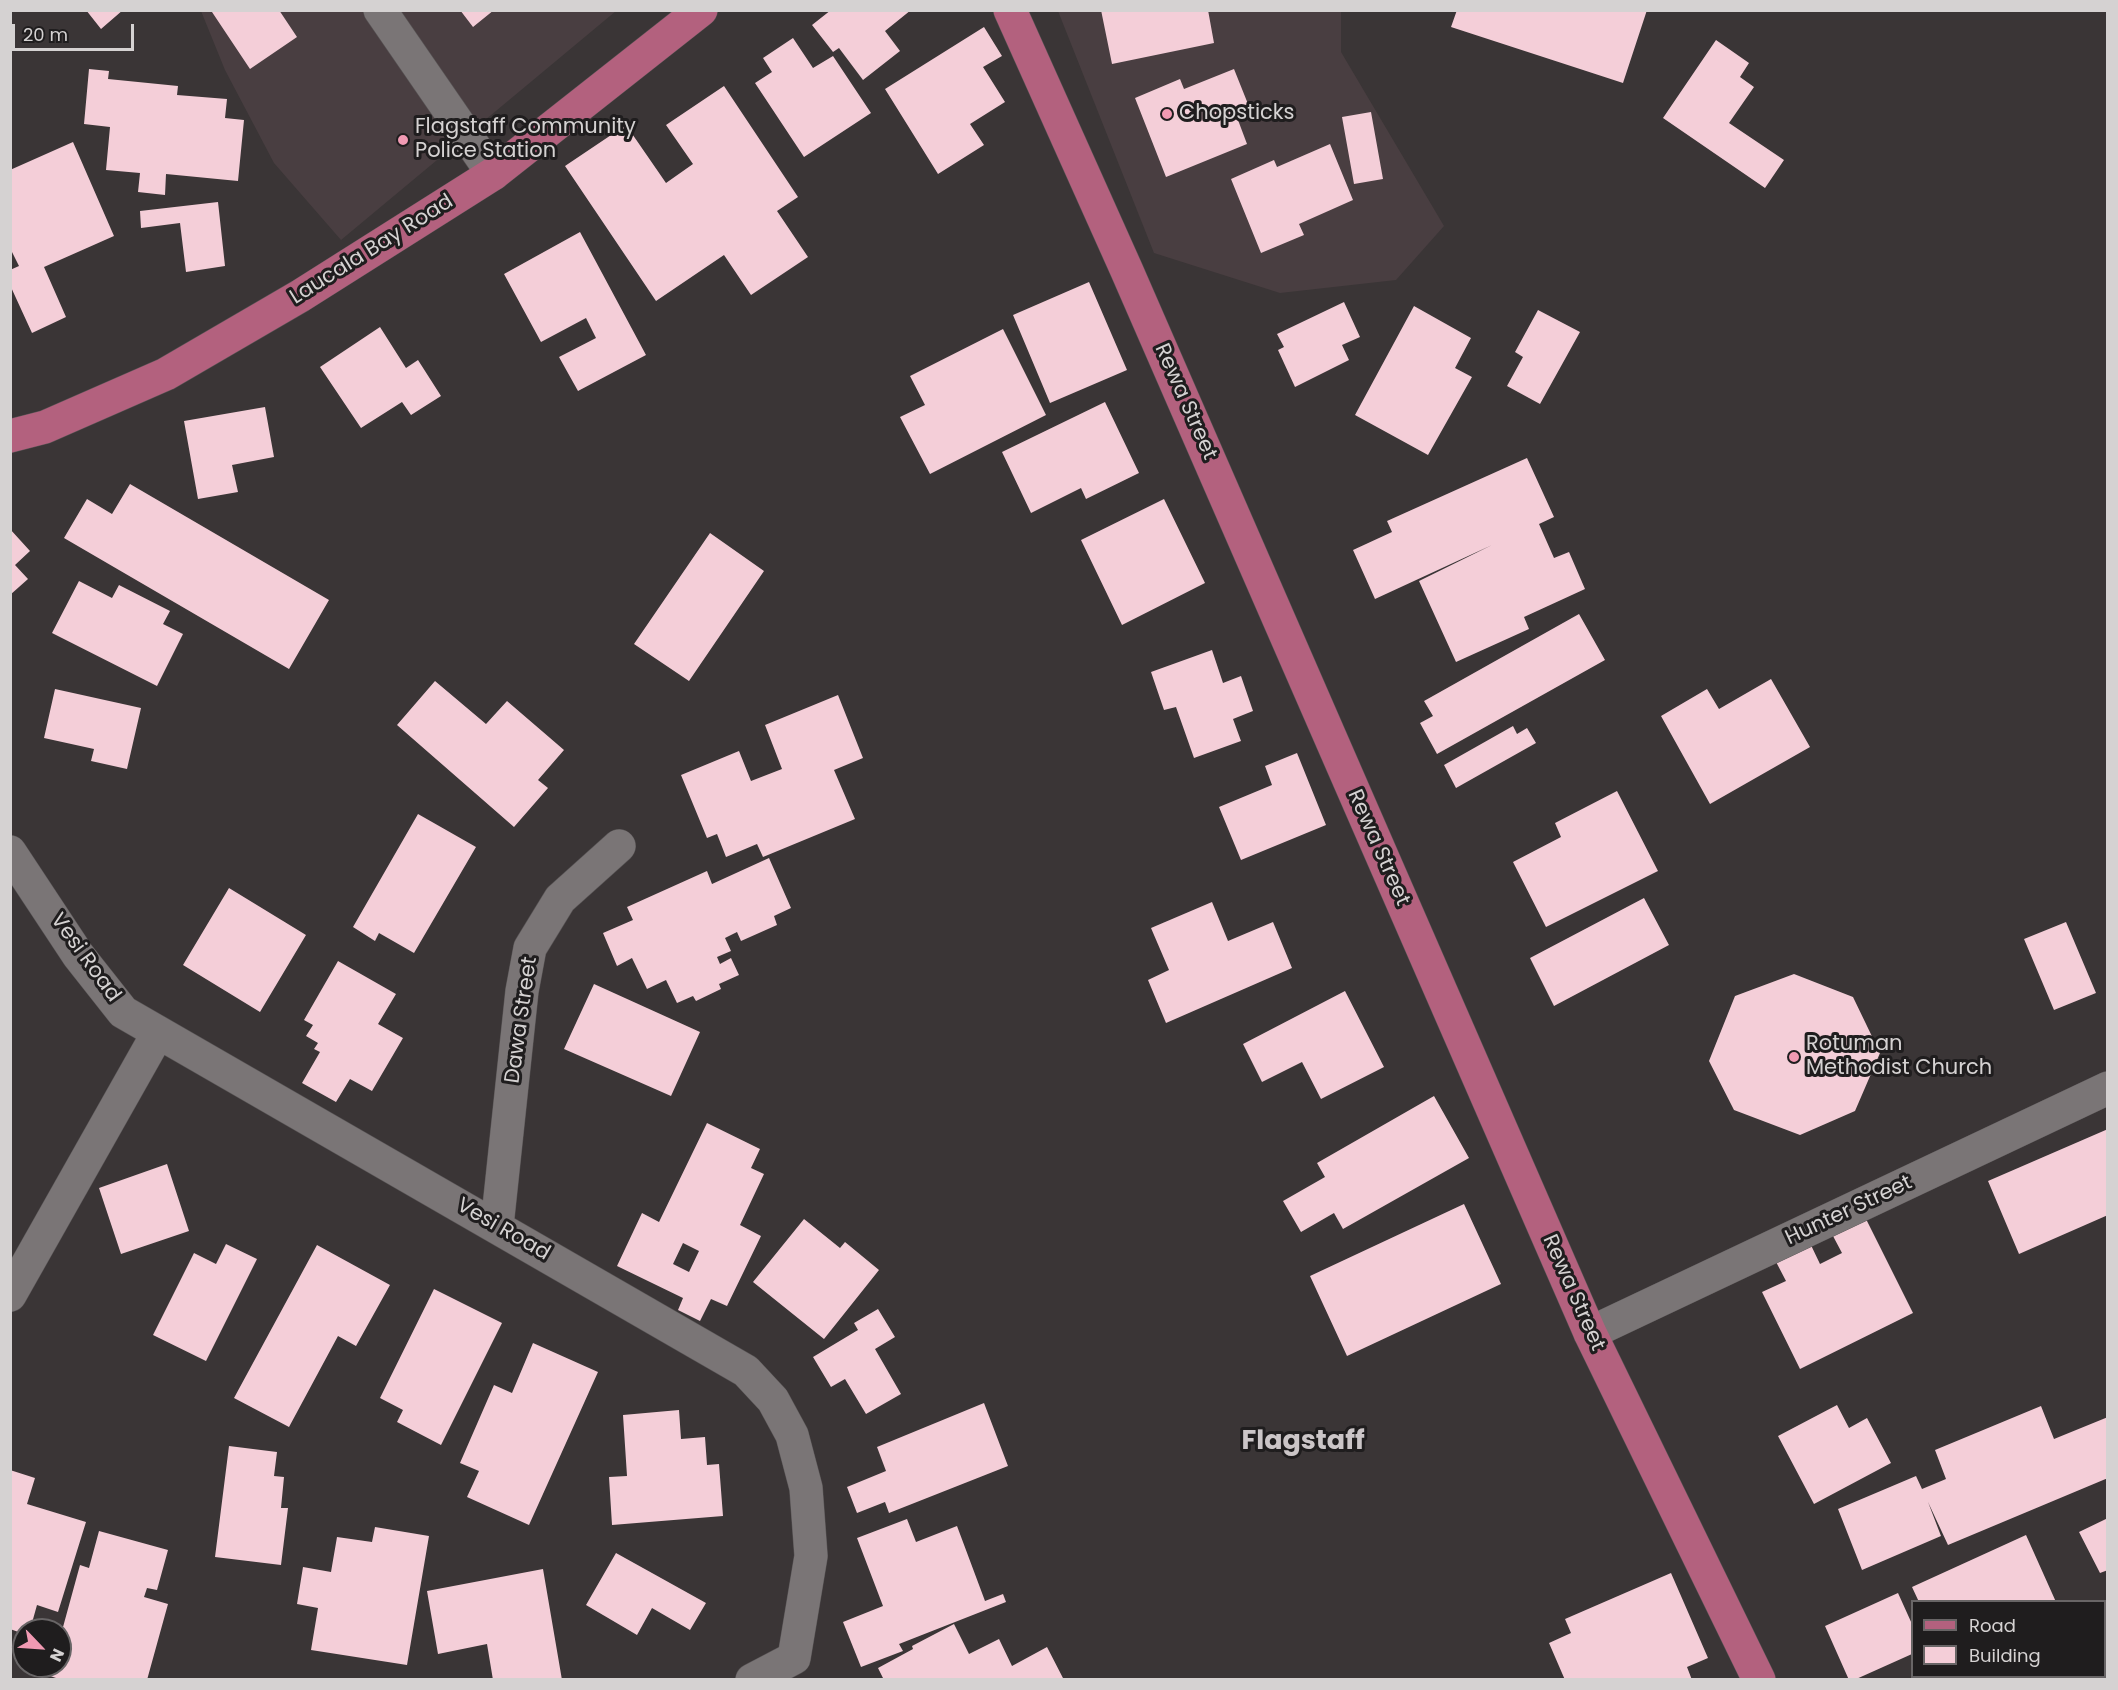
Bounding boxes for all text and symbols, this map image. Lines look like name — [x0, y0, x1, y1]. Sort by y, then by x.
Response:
scale bar — [15, 12, 136, 50]
text: 20 m — [23, 22, 68, 47]
place label: Chopsticks — [1179, 101, 1295, 127]
marker: Chopsticks — [1160, 107, 1174, 121]
place label: Flagstaff Community Police Station — [415, 115, 636, 165]
marker: Flagstaff Community Police Station — [396, 133, 410, 147]
street label: Laucala Bay Road — [286, 190, 458, 310]
street label: Rewa Street — [1148, 340, 1222, 464]
street label: Rewa Street — [1341, 786, 1415, 910]
street label: Vesi Road — [44, 909, 126, 1007]
street label: Dawa Street — [501, 955, 543, 1085]
place label: Rotuman Methodist Church — [1806, 1032, 1992, 1082]
marker: Rotuman Methodist Church — [1787, 1050, 1801, 1064]
street label: Hunter Street — [1782, 1171, 1916, 1251]
street label: Vesi Road — [452, 1193, 554, 1267]
street label: Rewa Street — [1536, 1231, 1610, 1355]
district label: Flagstaff — [1241, 1426, 1365, 1458]
legend — [1911, 1600, 2106, 1678]
text: Road — [1969, 1613, 2016, 1638]
north arrow — [12, 1618, 72, 1678]
text: Building — [1969, 1643, 2041, 1668]
text: N — [44, 1645, 70, 1665]

